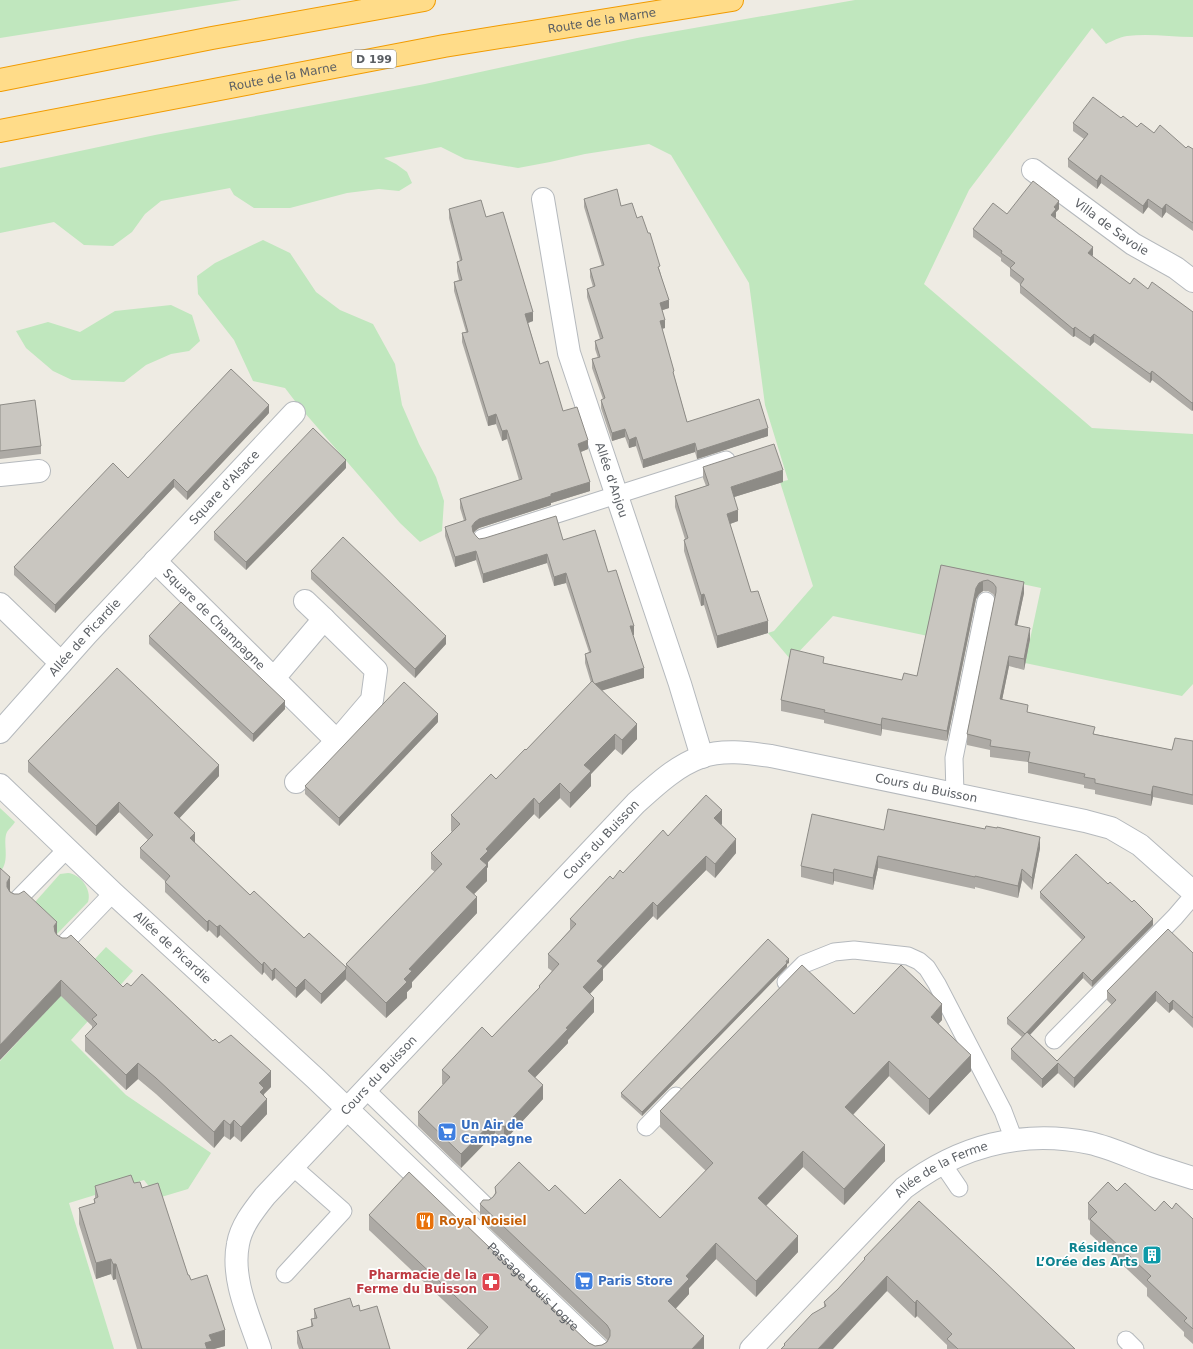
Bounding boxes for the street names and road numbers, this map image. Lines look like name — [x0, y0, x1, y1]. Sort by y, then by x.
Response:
street label: Route de la Marne — [547, 5, 657, 36]
road number: D 199 — [352, 50, 396, 68]
street label: Route de la Marne — [228, 60, 338, 94]
street label: Villa de Savoie — [1071, 196, 1151, 258]
street label: Allée d'Anjou — [592, 440, 631, 519]
street label: Square d'Alsace — [186, 447, 262, 527]
street label: Square de Champagne — [160, 566, 268, 673]
street label: Allée de Picardie — [46, 596, 123, 679]
street label: Cours du Buisson — [874, 771, 979, 806]
street label: Cours du Buisson — [560, 797, 642, 883]
street label: Allée de Picardie — [131, 909, 214, 986]
street label: Cours du Buisson — [338, 1033, 420, 1118]
street label: Allée de la Ferme — [892, 1139, 989, 1200]
street label: Passage Louis Logre — [484, 1240, 582, 1334]

